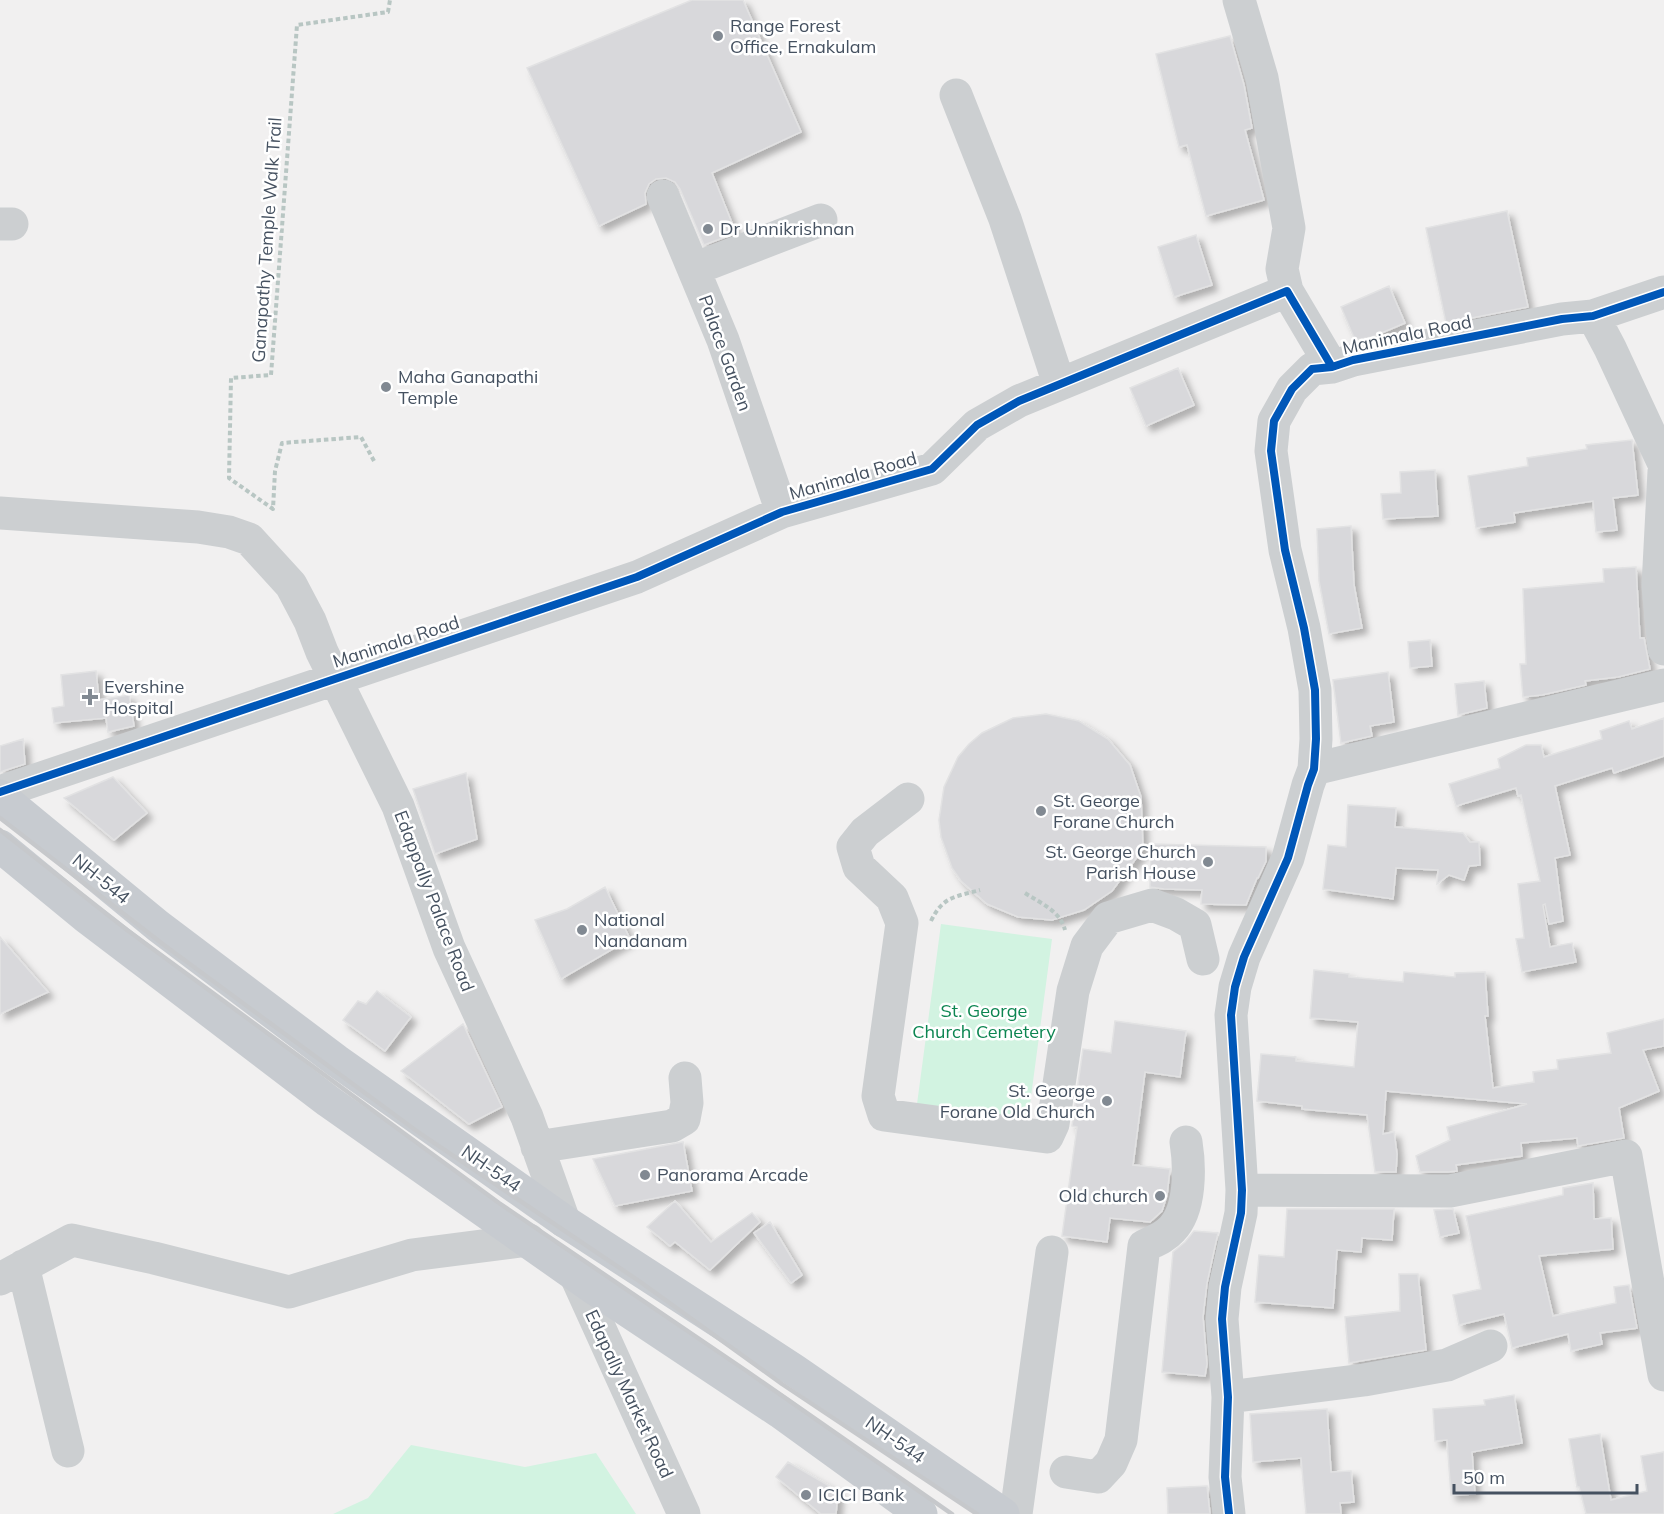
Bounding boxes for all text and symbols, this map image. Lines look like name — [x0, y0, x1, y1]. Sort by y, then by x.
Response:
place label: Range Forest Office, Ernakulam — [730, 14, 876, 58]
marker: Range Forest Office, Ernakulam — [711, 29, 725, 43]
street label: Ganapathy Temple Walk Trail — [246, 116, 287, 363]
place label: Dr Unnikrishnan — [720, 217, 855, 240]
marker: Dr Unnikrishnan — [701, 222, 715, 236]
street label: Palace Garden — [694, 292, 757, 414]
street label: Manimala Road — [1340, 310, 1474, 359]
place label: Maha Ganapathi Temple — [398, 365, 538, 409]
marker: Maha Ganapathi Temple — [379, 380, 393, 394]
street label: Manimala Road — [786, 446, 919, 505]
street label: Manimala Road — [330, 610, 462, 673]
place label: Evershine Hospital — [104, 675, 184, 719]
marker: Evershine Hospital — [81, 688, 99, 706]
place label: St. George Forane Church — [1053, 789, 1174, 833]
marker: St. George Forane Church — [1034, 804, 1048, 818]
street label: Edappally Palace Road — [389, 807, 480, 995]
place label: St. George Church Parish House — [1045, 840, 1196, 884]
street label: NH-544 — [68, 848, 135, 909]
marker: St. George Church Parish House — [1201, 855, 1215, 869]
place label: National Nandanam — [594, 908, 688, 952]
marker: National Nandanam — [575, 923, 589, 937]
park label: St. George Church Cemetery — [912, 999, 1056, 1043]
place label: St. George Forane Old Church — [940, 1079, 1095, 1123]
marker: St. George Forane Old Church — [1100, 1094, 1114, 1108]
street label: NH-544 — [457, 1140, 526, 1197]
place label: Panorama Arcade — [657, 1163, 808, 1186]
marker: Panorama Arcade — [638, 1168, 652, 1182]
place label: Old church — [1059, 1184, 1148, 1207]
marker: Old church — [1153, 1189, 1167, 1203]
street label: Edapally Market Road — [580, 1306, 679, 1482]
street label: NH-544 — [861, 1411, 930, 1468]
scale bar — [1454, 1457, 1637, 1495]
text: 50 m — [1463, 1466, 1505, 1489]
place label: ICICI Bank — [818, 1483, 905, 1506]
marker: ICICI Bank — [799, 1488, 813, 1502]

